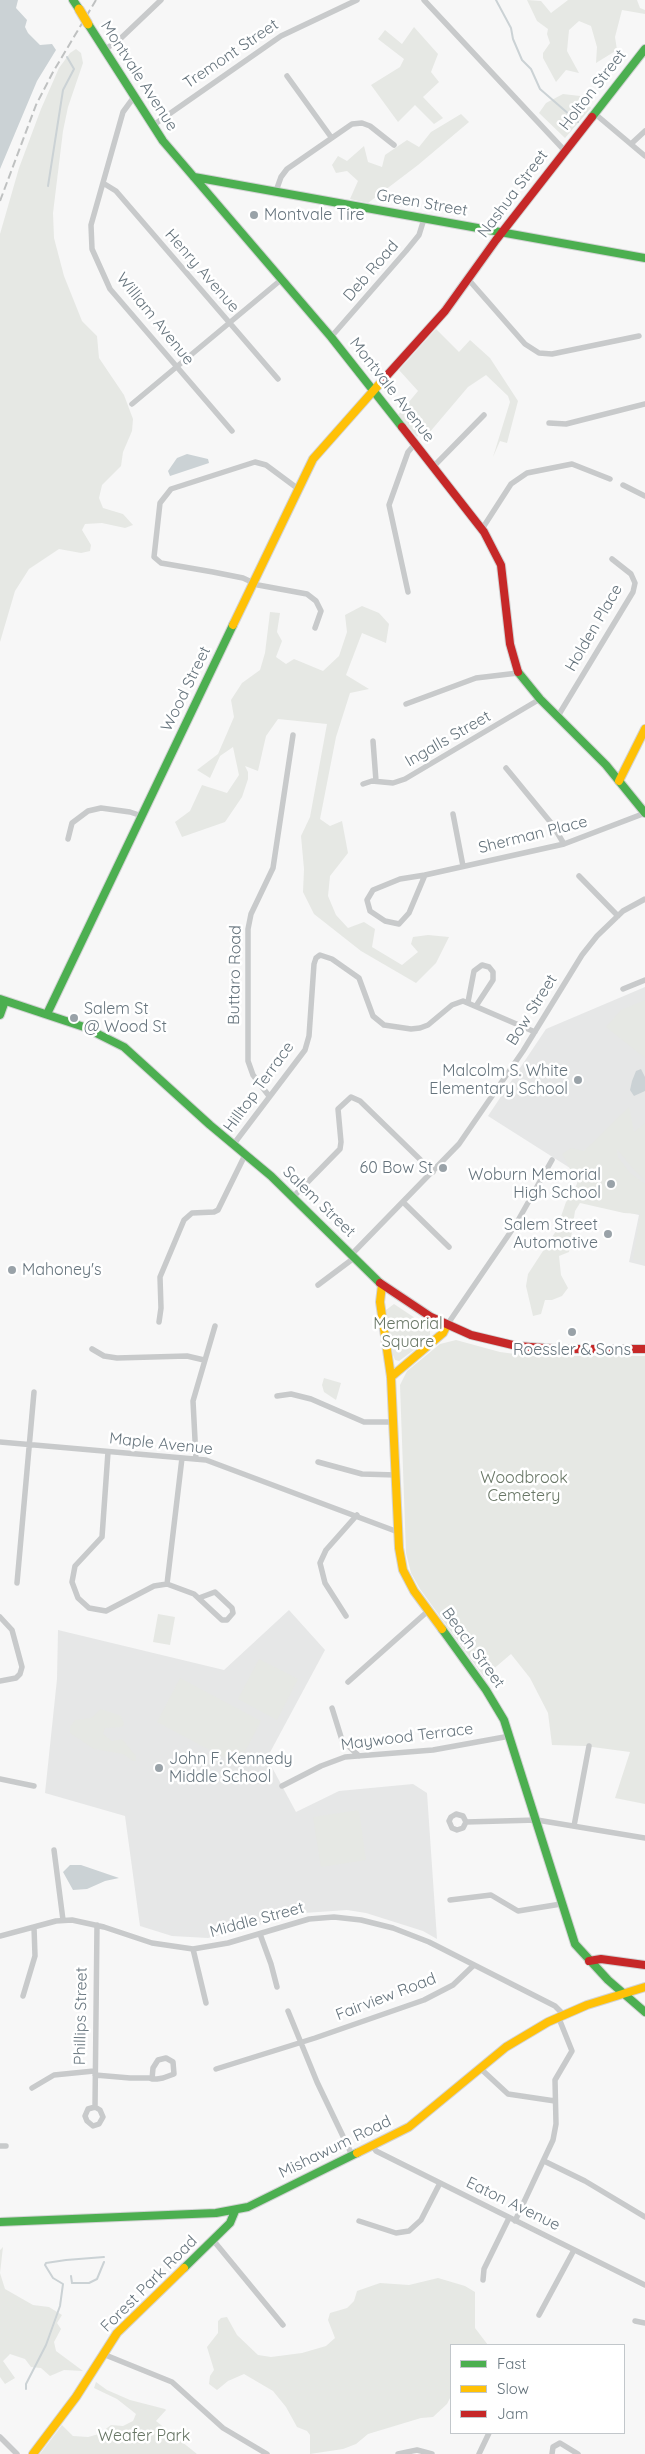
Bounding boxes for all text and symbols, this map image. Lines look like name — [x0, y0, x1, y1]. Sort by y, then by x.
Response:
street label: Tremont Street — [180, 15, 282, 93]
street label: Montvale Avenue — [96, 17, 182, 135]
street label: Holton Street — [556, 46, 630, 134]
street label: Nashua Street — [474, 146, 552, 242]
street label: Green Street — [375, 186, 469, 220]
place label: Montvale Tire — [264, 205, 365, 225]
marker: Montvale Tire — [248, 209, 260, 221]
street label: Henry Avenue — [161, 225, 243, 317]
street label: Deb Road — [339, 237, 403, 305]
street label: William Avenue — [112, 269, 198, 369]
street label: Montvale Avenue — [345, 334, 439, 446]
street label: Holden Place — [561, 581, 627, 675]
street label: Wood Street — [157, 643, 215, 735]
street label: Ingalls Street — [402, 707, 494, 771]
street label: Sherman Place — [477, 812, 589, 858]
street label: Buttaro Road — [225, 925, 245, 1025]
street label: Bow Street — [503, 971, 561, 1049]
place label: Salem St @ Wood St — [84, 999, 167, 1037]
marker: Salem St @ Wood St — [68, 1012, 80, 1024]
street label: Hilltop Terrace — [220, 1038, 298, 1136]
place label: Malcolm S. White Elementary School — [429, 1061, 568, 1099]
marker: Malcolm S. White Elementary School — [572, 1074, 584, 1086]
place label: 60 Bow St — [360, 1158, 433, 1178]
street label: Salem Street — [279, 1162, 359, 1242]
marker: 60 Bow St — [437, 1162, 449, 1174]
place label: Woburn Memorial High School — [468, 1165, 601, 1203]
marker: Woburn Memorial High School — [605, 1178, 617, 1190]
place label: Salem Street Automotive — [504, 1215, 598, 1253]
marker: Salem Street Automotive — [602, 1228, 614, 1240]
place label: Mahoney's — [22, 1260, 102, 1280]
marker: Mahoney's — [6, 1264, 18, 1276]
park label: Memorial Square — [373, 1314, 443, 1352]
marker: Roessler & Sons — [566, 1326, 578, 1338]
place label: Roessler & Sons — [513, 1340, 631, 1360]
street label: Maple Avenue — [108, 1429, 214, 1459]
park label: Woodbrook Cemetery — [480, 1468, 568, 1506]
street label: Beach Street — [437, 1604, 509, 1692]
street label: Maywood Terrace — [340, 1719, 474, 1755]
place label: John F. Kennedy Middle School — [169, 1749, 293, 1787]
marker: John F. Kennedy Middle School — [153, 1762, 165, 1774]
street label: Middle Street — [208, 1898, 306, 1942]
street label: Phillips Street — [71, 1967, 91, 2065]
street label: Fairview Road — [333, 1969, 439, 2025]
street label: Mishawum Road — [276, 2111, 394, 2183]
street label: Eaton Avenue — [463, 2173, 563, 2235]
street label: Forest Park Road — [97, 2232, 201, 2336]
legend — [450, 2344, 625, 2434]
text: Fast — [497, 2354, 526, 2373]
text: Slow — [497, 2379, 529, 2398]
text: Jam — [497, 2404, 528, 2423]
park label: Weafer Park — [98, 2426, 190, 2446]

